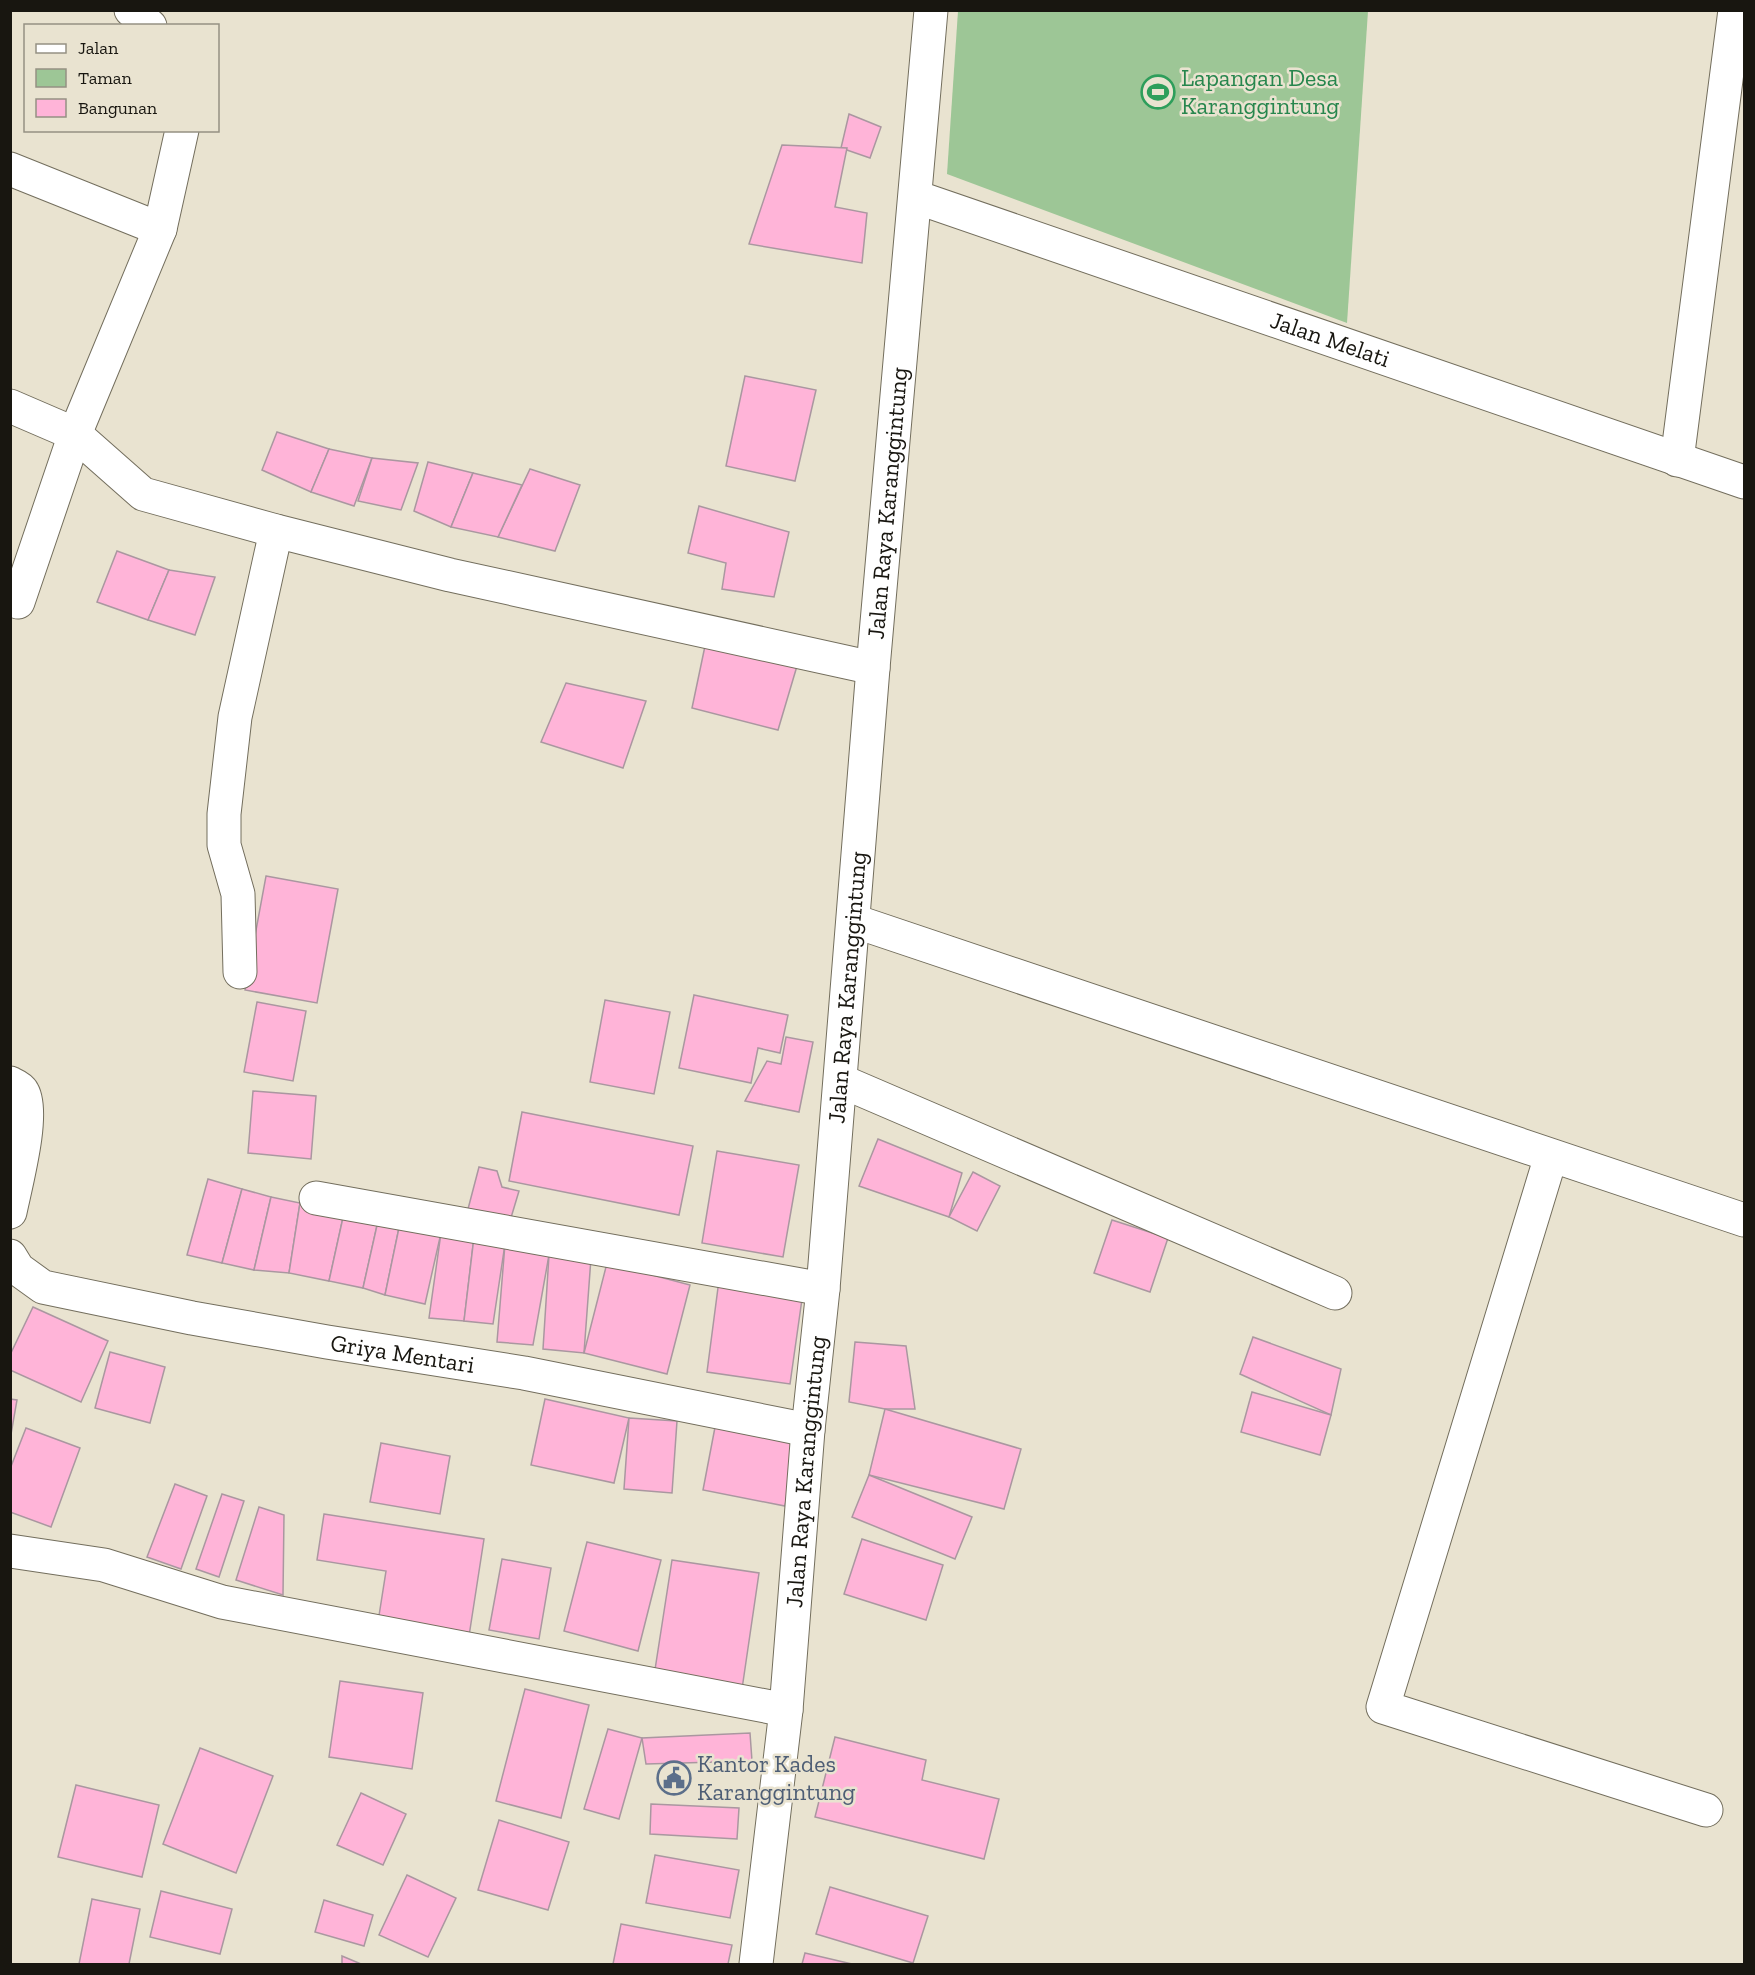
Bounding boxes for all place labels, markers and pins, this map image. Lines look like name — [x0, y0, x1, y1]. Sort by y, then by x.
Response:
place label: Lapangan Desa Karanggintung — [1181, 63, 1339, 120]
sports icon: Lapangan Desa Karanggintung — [1140, 74, 1176, 110]
place label: Kantor Kades Karanggintung — [697, 1749, 855, 1806]
public building icon: Kantor Kades Karanggintung — [656, 1760, 692, 1796]

